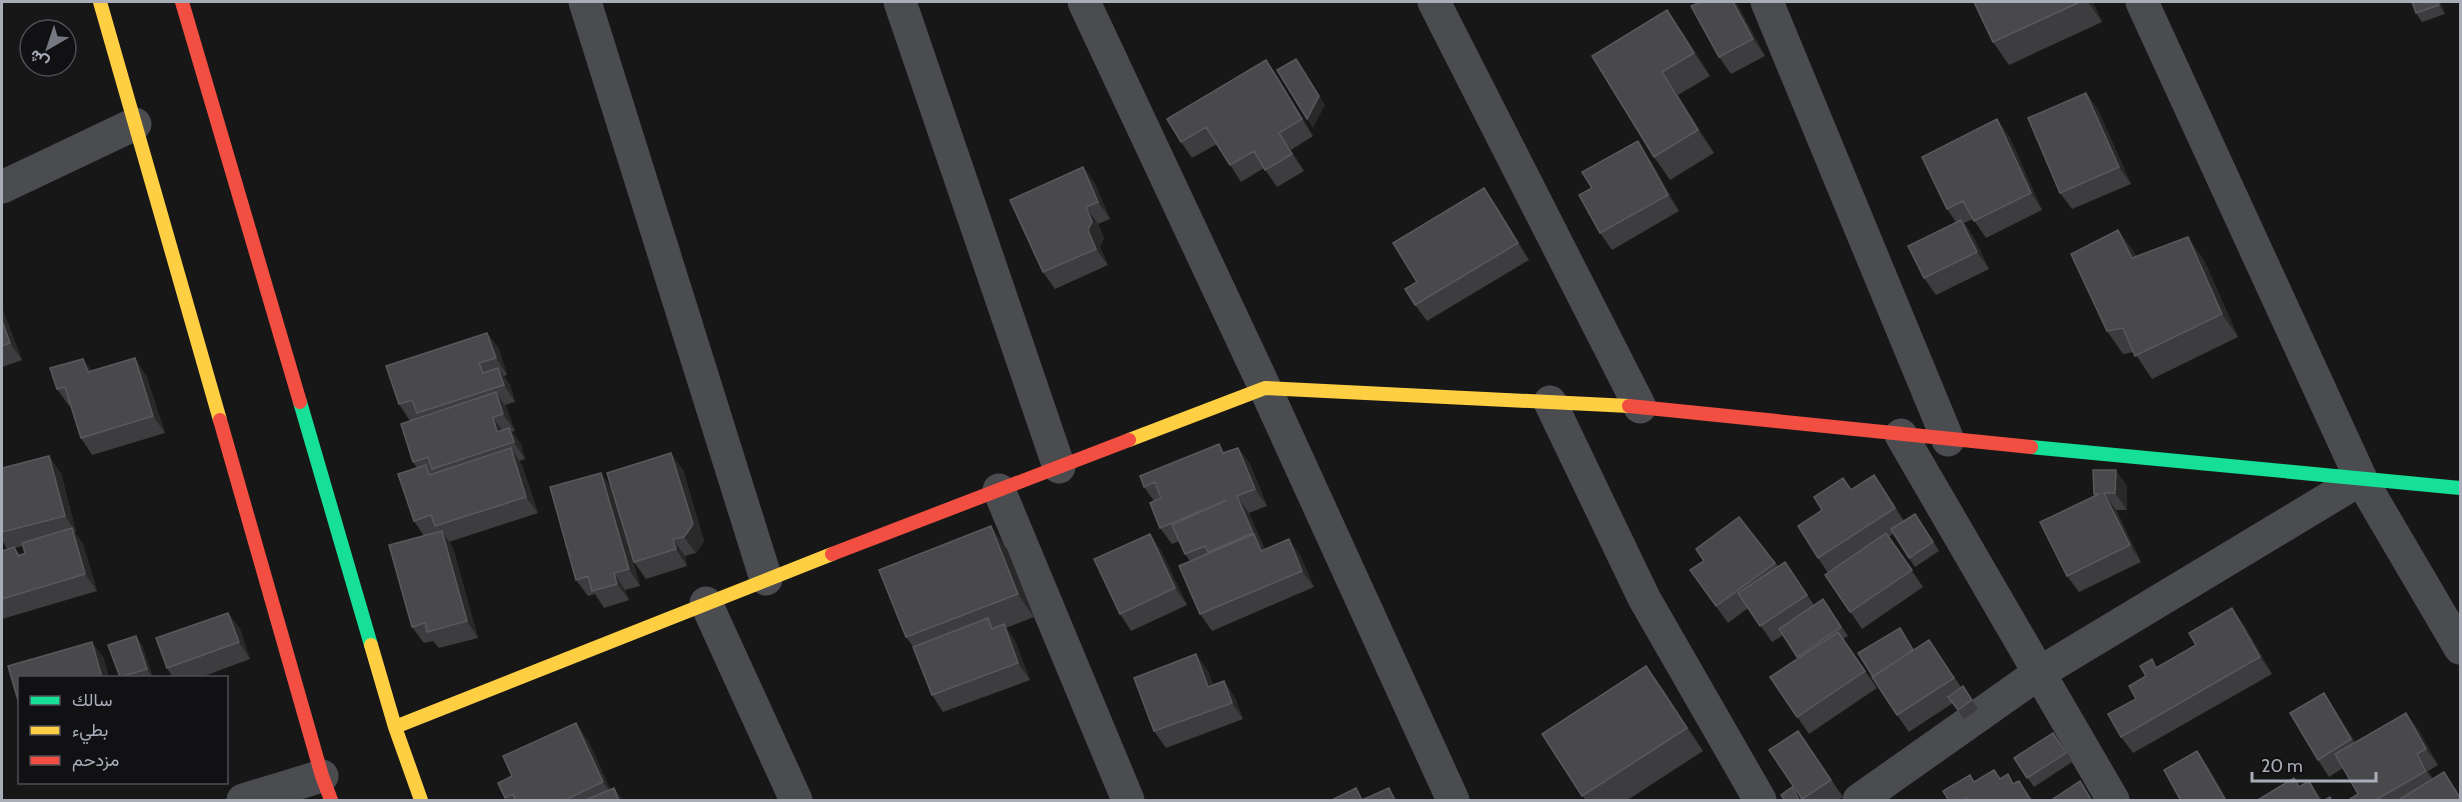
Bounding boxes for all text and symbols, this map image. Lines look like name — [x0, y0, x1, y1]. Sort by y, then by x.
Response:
north arrow — [18, 18, 78, 78]
text: ش — [25, 46, 52, 73]
legend — [18, 676, 228, 784]
text: سالك — [72, 689, 112, 711]
text: بطيء — [72, 719, 108, 745]
scale bar — [2252, 745, 2376, 783]
text: مزدحم — [72, 749, 119, 772]
text: 20 m — [2261, 755, 2303, 777]

